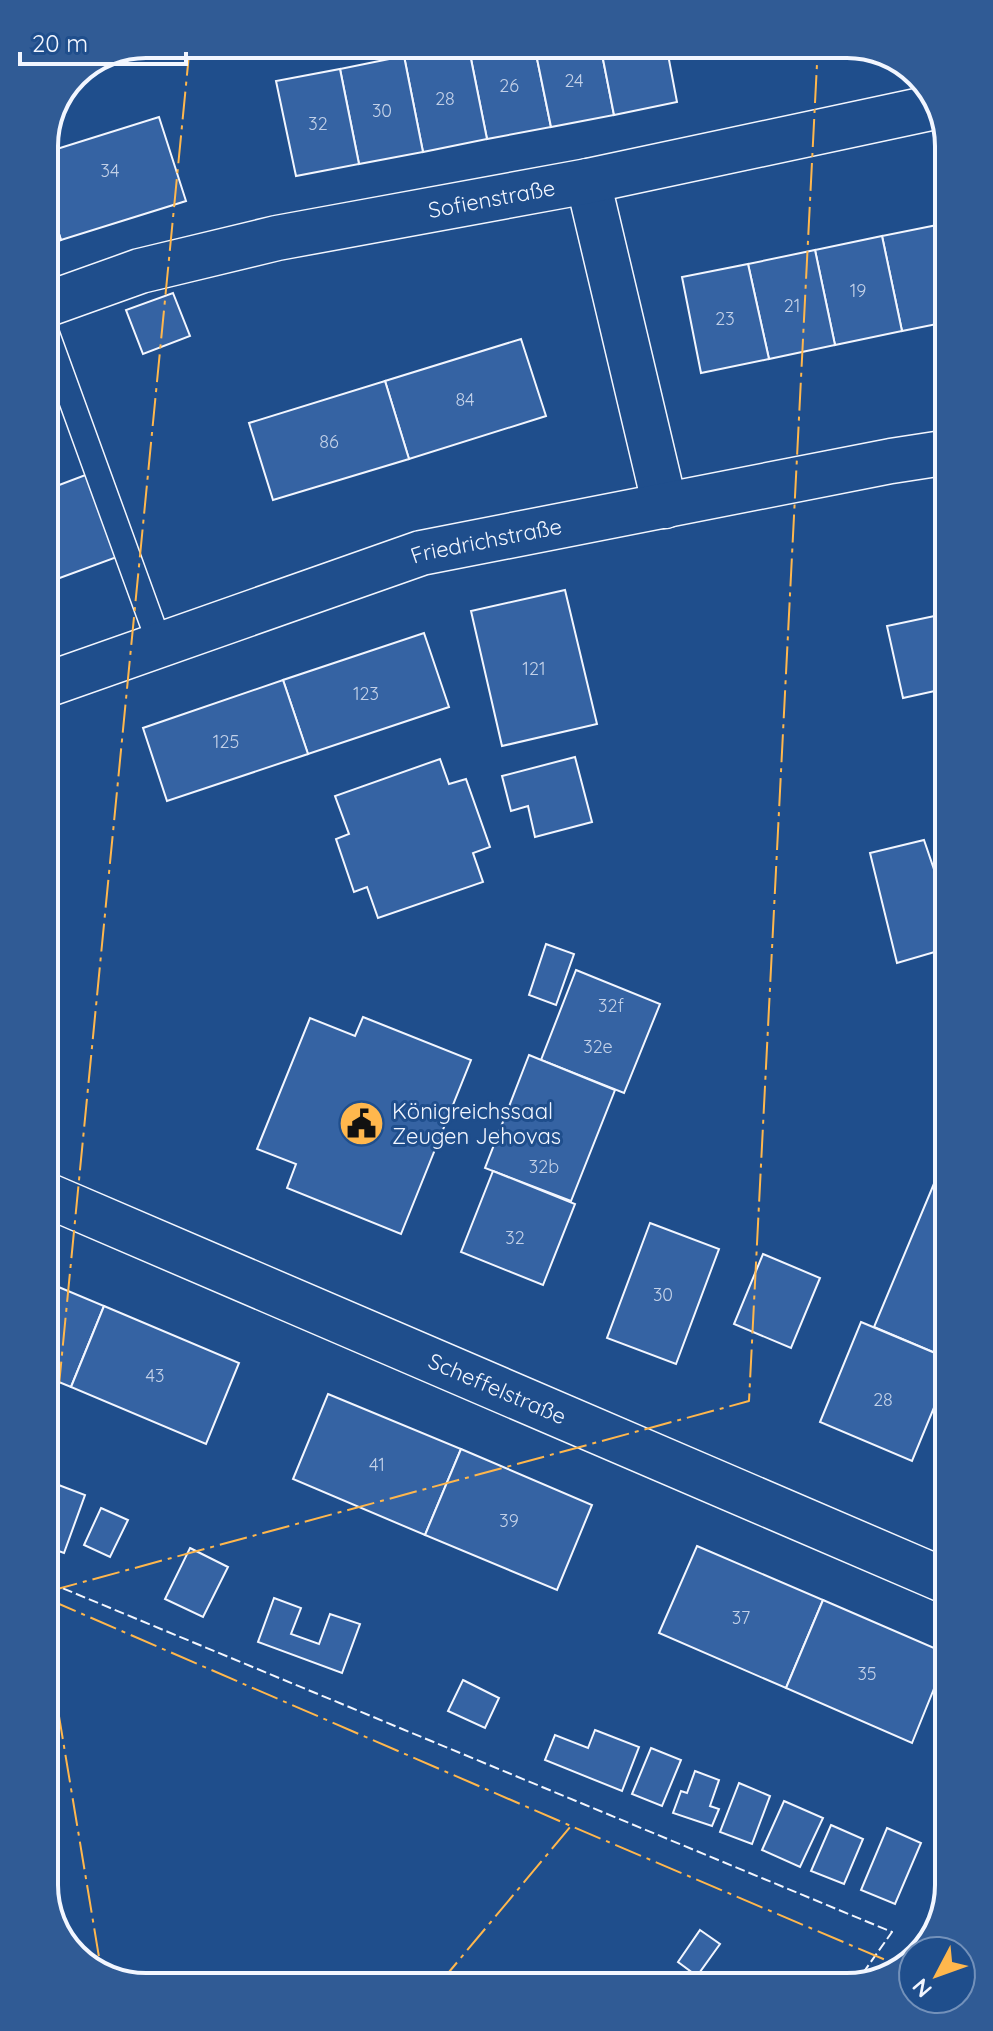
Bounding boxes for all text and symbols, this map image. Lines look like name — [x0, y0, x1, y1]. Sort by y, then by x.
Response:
scale bar — [20, 16, 186, 66]
text: 20 m — [32, 28, 88, 58]
house number: 24 — [564, 69, 584, 92]
house number: 26 — [499, 74, 519, 97]
house number: 28 — [435, 87, 455, 110]
house number: 30 — [372, 99, 392, 122]
house number: 32 — [308, 112, 328, 135]
house number: 34 — [101, 159, 119, 182]
street label: Sofienstraße — [426, 173, 557, 224]
house number: 19 — [850, 279, 866, 302]
house number: 21 — [784, 294, 800, 317]
house number: 23 — [715, 307, 735, 330]
house number: 84 — [455, 388, 475, 411]
house number: 86 — [319, 430, 339, 453]
street label: Friedrichstraße — [407, 512, 564, 570]
house number: 121 — [522, 657, 546, 680]
house number: 123 — [353, 682, 379, 705]
house number: 125 — [213, 730, 239, 753]
house number: 32f — [598, 994, 624, 1017]
house number: 32e — [583, 1035, 613, 1058]
place label: Königreichssaal Zeugen Jehovas — [392, 1097, 561, 1150]
public building icon: Königreichssaal Zeugen Jehovas — [337, 1100, 385, 1148]
house number: 32b — [529, 1155, 559, 1178]
house number: 32 — [505, 1226, 525, 1249]
house number: 30 — [653, 1283, 673, 1306]
street label: Scheffelstraße — [424, 1347, 571, 1430]
house number: 43 — [146, 1364, 164, 1387]
house number: 28 — [873, 1388, 893, 1411]
house number: 41 — [369, 1453, 385, 1476]
house number: 39 — [499, 1509, 519, 1532]
house number: 37 — [732, 1606, 750, 1629]
house number: 35 — [857, 1662, 877, 1685]
north arrow — [897, 1935, 977, 2015]
text: N — [906, 1973, 938, 2003]

